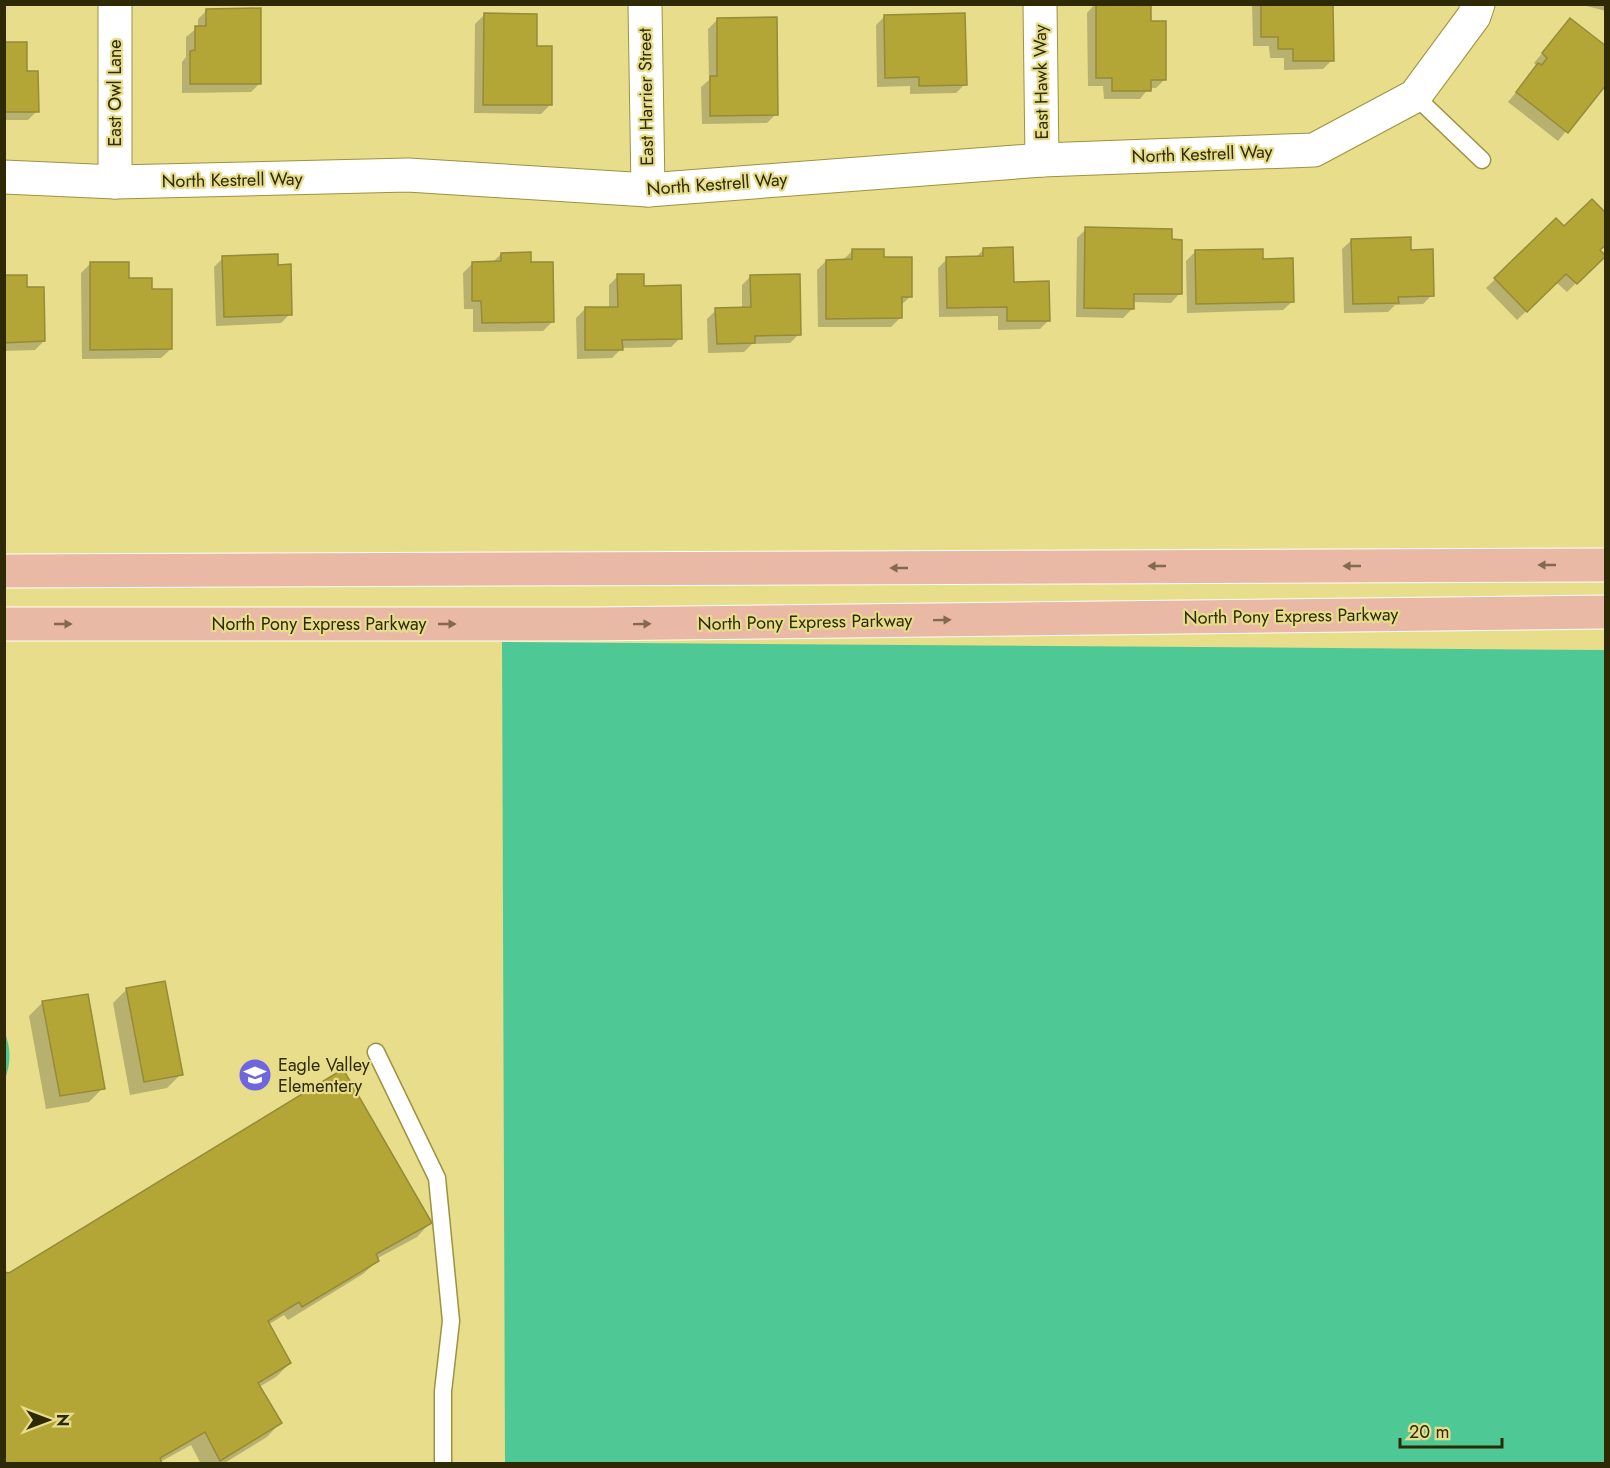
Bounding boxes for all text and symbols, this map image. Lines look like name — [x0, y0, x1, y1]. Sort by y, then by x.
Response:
street label: East Hawk Way — [1027, 24, 1055, 140]
street label: East Harrier Street — [632, 27, 660, 166]
street label: East Owl Lane — [102, 39, 128, 147]
street label: North Kestrell Way — [1131, 139, 1273, 169]
street label: North Kestrell Way — [161, 166, 303, 194]
street label: North Kestrell Way — [646, 166, 788, 202]
one-way arrow — [1538, 560, 1557, 570]
one-way arrow — [1343, 561, 1362, 571]
one-way arrow — [1148, 562, 1167, 571]
one-way arrow — [890, 563, 909, 573]
street label: North Pony Express Parkway — [1183, 601, 1399, 631]
street label: North Pony Express Parkway — [697, 607, 913, 637]
street label: North Pony Express Parkway — [212, 611, 426, 637]
one-way arrow — [932, 615, 951, 625]
one-way arrow — [53, 619, 72, 629]
one-way arrow — [437, 619, 456, 629]
one-way arrow — [632, 619, 651, 629]
place label: Eagle Valley Elementery — [278, 1052, 370, 1099]
school or university icon: Eagle Valley Elementery — [237, 1057, 273, 1093]
north arrow — [18, 1390, 78, 1450]
scale bar — [1400, 1411, 1502, 1449]
text: N — [51, 1414, 74, 1426]
text: 20 m — [1409, 1419, 1449, 1445]

